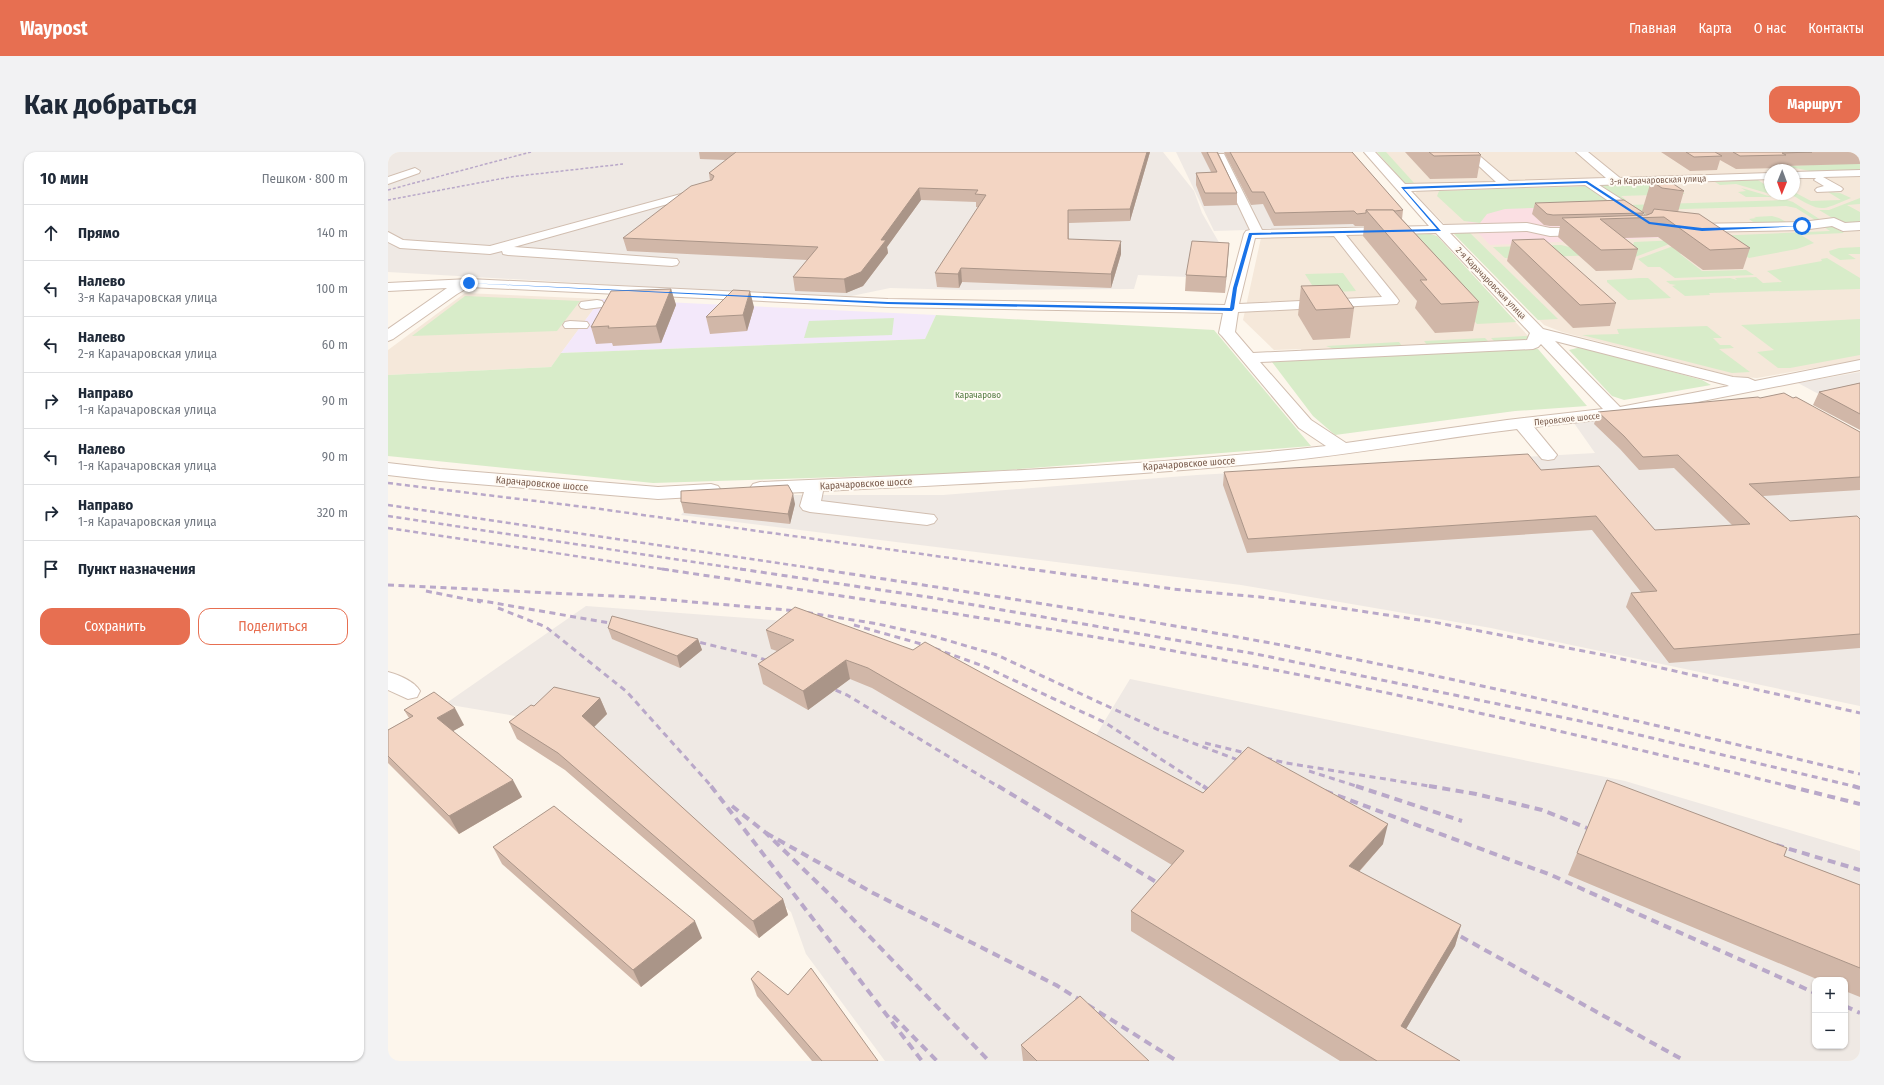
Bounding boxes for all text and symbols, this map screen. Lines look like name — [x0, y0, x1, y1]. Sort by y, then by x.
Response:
text: Waypost — [20, 17, 88, 40]
text: Главная — [1629, 20, 1676, 37]
text: Карта — [1698, 20, 1732, 37]
text: О нас — [1754, 20, 1786, 37]
text: Контакты — [1808, 20, 1864, 37]
button: Маршрут — [1769, 86, 1860, 123]
text: Как добраться — [24, 88, 197, 121]
north arrow — [1764, 164, 1800, 200]
text: 10 мин — [40, 168, 89, 189]
text: Пешком · 800 m — [262, 171, 348, 186]
street label: 3-я Карачаровская улица — [1610, 173, 1707, 187]
route start — [1793, 217, 1811, 235]
icon: ahead — [40, 222, 62, 244]
text: Прямо — [78, 224, 120, 242]
text: 140 m — [317, 225, 348, 240]
street label: 2-я Карачаровская улица — [1454, 245, 1528, 322]
text: Налево — [78, 272, 125, 290]
route end — [460, 274, 478, 292]
icon: left — [40, 278, 62, 300]
text: 100 m — [316, 281, 348, 296]
text: 3-я Карачаровская улица — [78, 290, 217, 305]
text: Налево — [78, 328, 125, 346]
icon: left — [40, 334, 62, 356]
text: 60 m — [322, 337, 348, 352]
text: 2-я Карачаровская улица — [78, 346, 217, 361]
text: Направо — [78, 384, 133, 402]
icon: right — [40, 390, 62, 412]
park label: Карачарово — [955, 390, 1001, 400]
text: 90 m — [322, 393, 348, 408]
text: 1-я Карачаровская улица — [78, 402, 217, 417]
street label: Перовское шоссе — [1534, 411, 1601, 427]
text: Налево — [78, 440, 125, 458]
icon: left — [40, 446, 62, 468]
text: 90 m — [322, 449, 348, 464]
street label: Карачаровское шоссе — [1142, 455, 1236, 473]
text: 1-я Карачаровская улица — [78, 458, 217, 473]
street label: Карачаровское шоссе — [495, 474, 589, 494]
street label: Карачаровское шоссе — [819, 476, 913, 492]
text: Направо — [78, 496, 133, 514]
icon: right — [40, 502, 62, 524]
text: 320 m — [317, 505, 348, 520]
text: 1-я Карачаровская улица — [78, 514, 217, 529]
icon: arrive — [40, 558, 62, 580]
text: Пункт назначения — [78, 560, 196, 578]
button: Сохранить — [40, 608, 190, 645]
button: Поделиться — [198, 608, 348, 645]
map controls — [1812, 977, 1848, 1049]
button: + — [1812, 977, 1848, 1013]
button: − — [1812, 1013, 1848, 1049]

